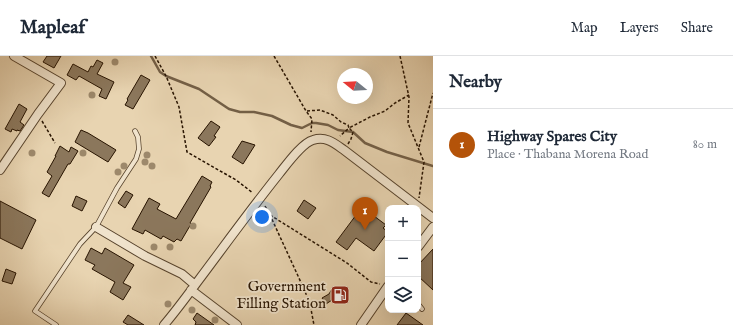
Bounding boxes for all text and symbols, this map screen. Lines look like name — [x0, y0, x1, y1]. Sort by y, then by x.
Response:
text: Mapleaf — [20, 16, 85, 40]
text: Map — [571, 19, 598, 37]
text: Layers — [620, 19, 659, 37]
text: Share — [681, 19, 713, 37]
north arrow — [337, 68, 373, 104]
text: Nearby — [449, 72, 502, 93]
text: Highway Spares City — [487, 127, 617, 146]
text: 1 — [460, 136, 464, 153]
text: 80 m — [693, 136, 717, 153]
text: Place · Thabana Morena Road — [487, 146, 648, 163]
pin: 1 — [352, 197, 378, 230]
map controls — [385, 205, 421, 313]
button: + — [385, 205, 421, 241]
your location — [252, 207, 272, 227]
button: − — [385, 241, 421, 277]
place label: Government Filling Station — [236, 277, 326, 313]
button: layers — [385, 277, 421, 313]
fuel station icon: Government Filling Station — [329, 284, 351, 306]

